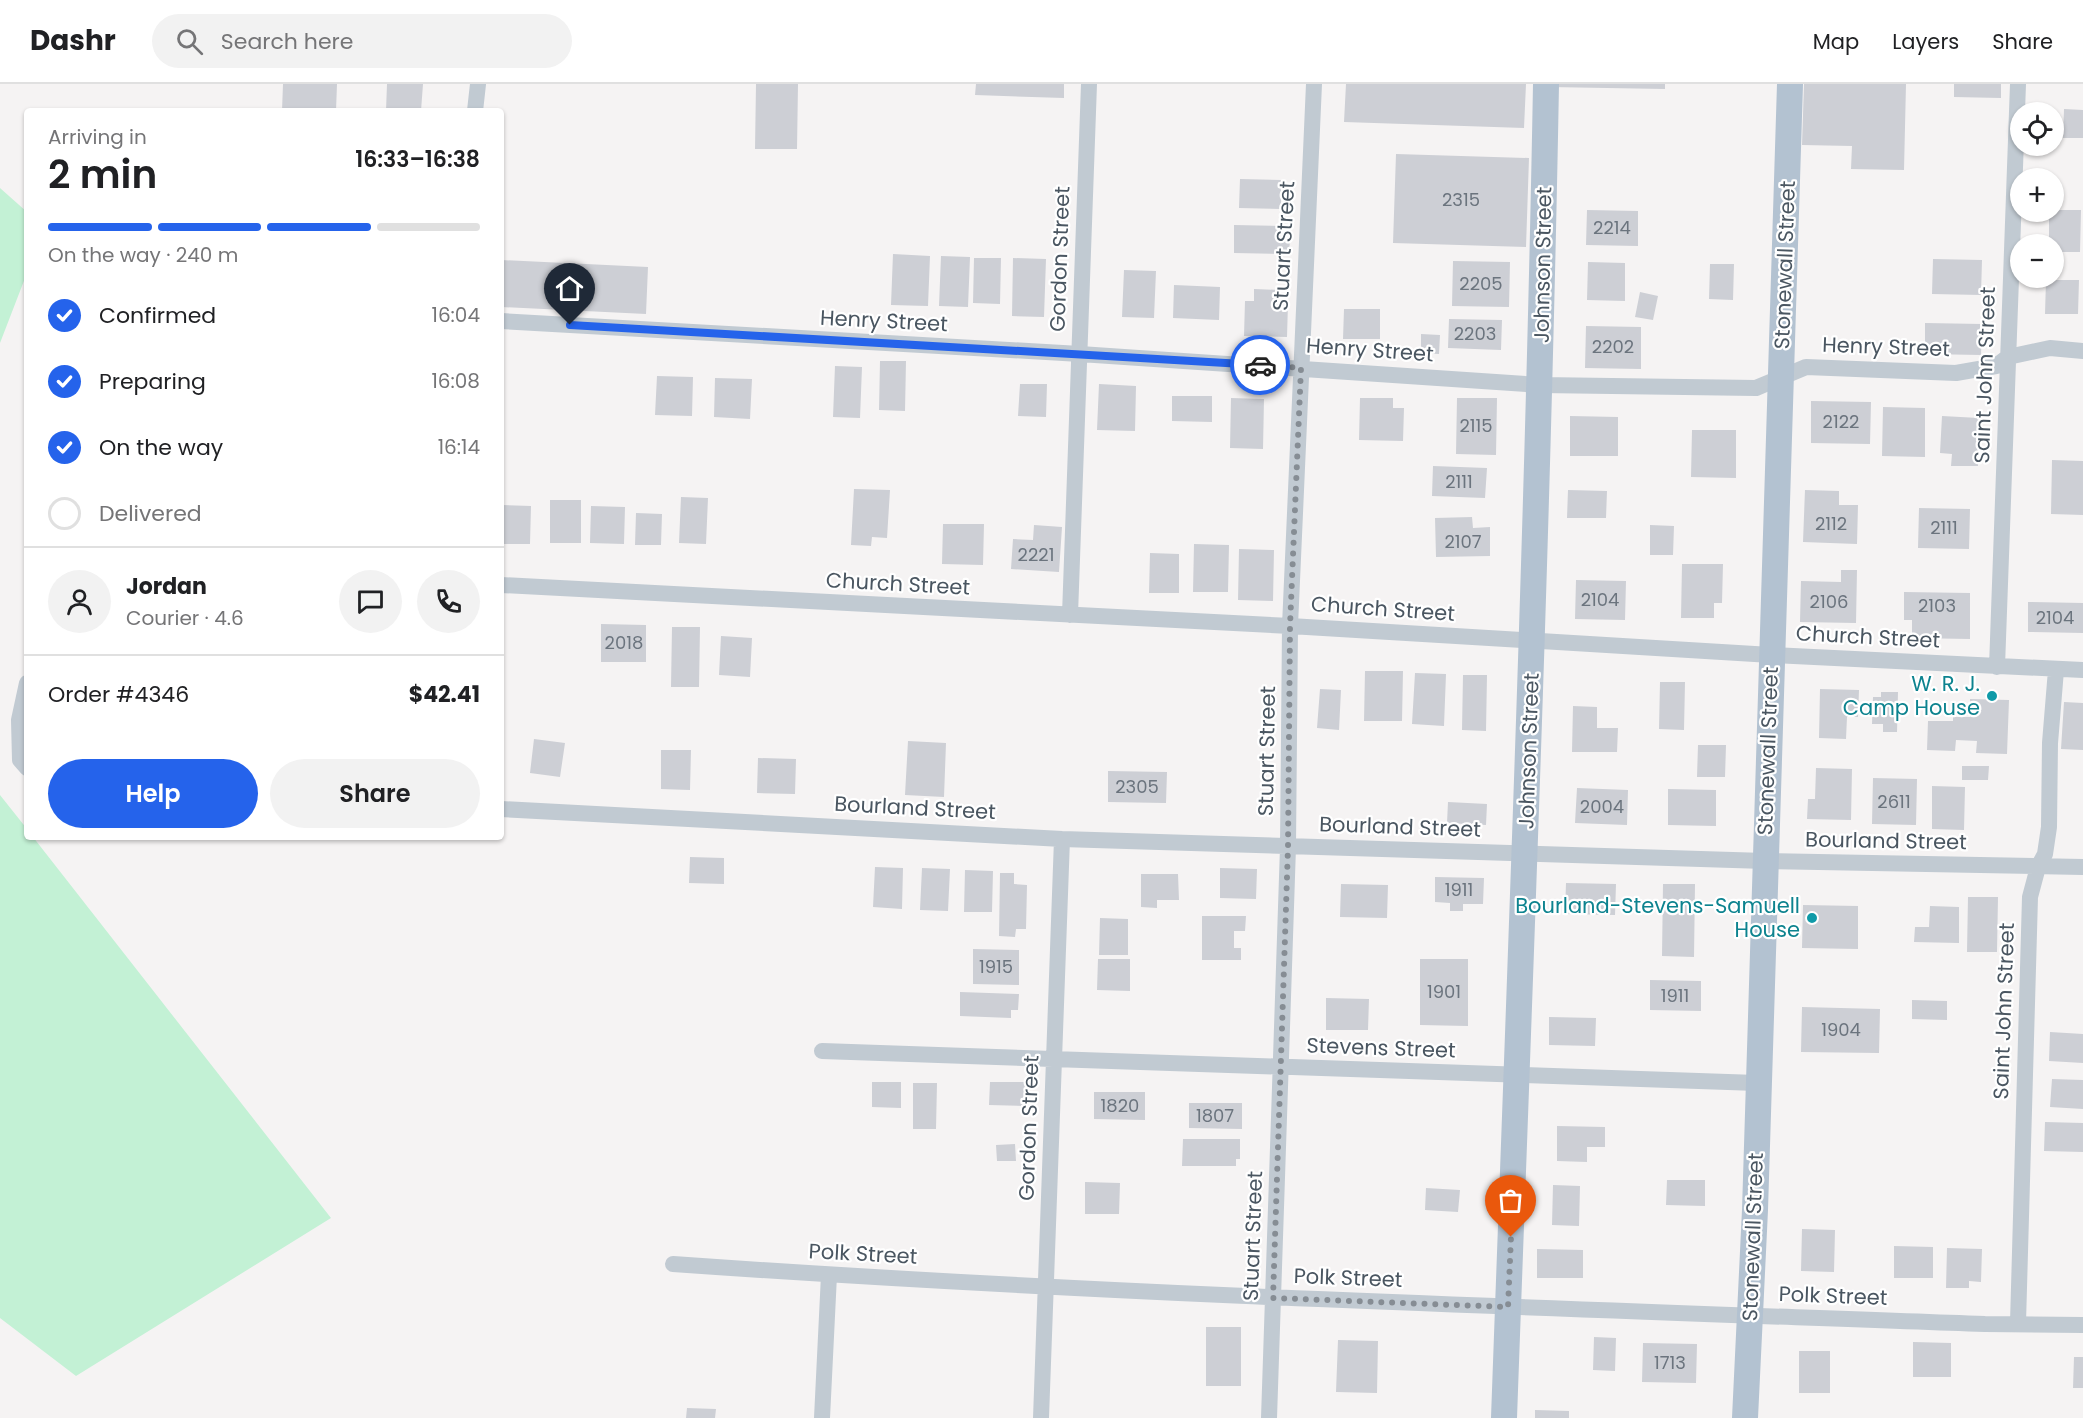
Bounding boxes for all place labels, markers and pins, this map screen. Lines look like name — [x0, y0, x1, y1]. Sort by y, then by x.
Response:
pin — [544, 263, 595, 325]
place label: W. R. J. Camp House — [1843, 669, 1980, 722]
marker: W. R. J. Camp House — [1985, 689, 1999, 703]
place label: Bourland-Stevens-Samuell House — [1515, 891, 1800, 944]
marker: Bourland-Stevens-Samuell House — [1805, 911, 1819, 925]
pin — [1485, 1175, 1536, 1237]

